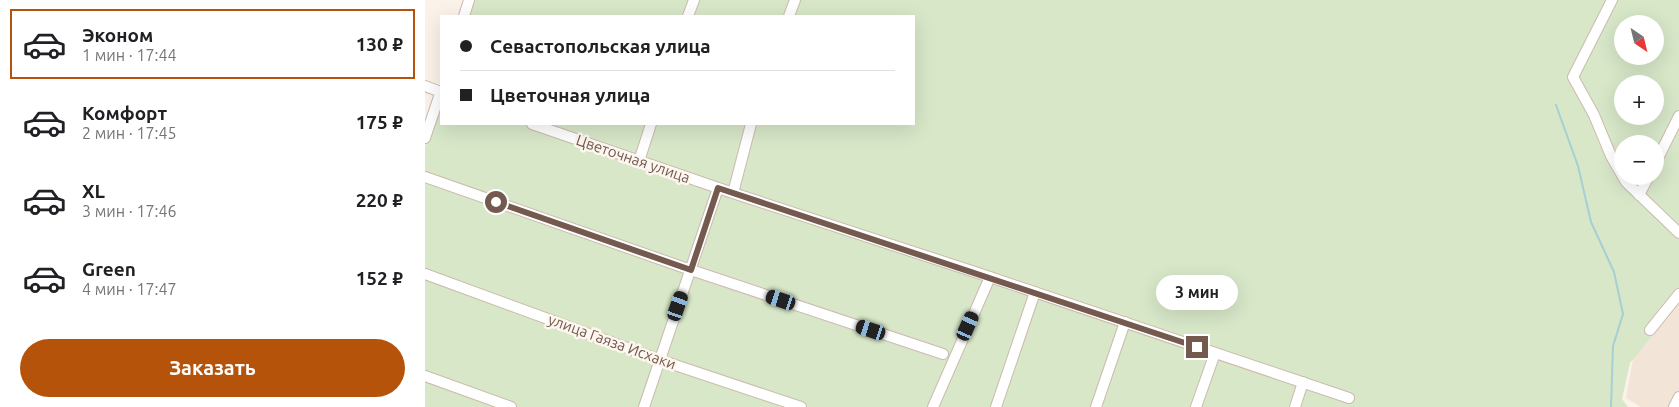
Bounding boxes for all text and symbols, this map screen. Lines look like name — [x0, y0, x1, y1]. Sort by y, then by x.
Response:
north arrow — [1614, 15, 1664, 65]
map controls — [1614, 15, 1664, 185]
icon: car — [22, 22, 67, 67]
text: Эконом — [82, 24, 153, 46]
text: 130 ₽ — [356, 33, 403, 55]
text: Севастопольская улица — [490, 35, 711, 57]
text: 1 мин · 17:44 — [82, 46, 176, 64]
button: + — [1614, 75, 1664, 125]
text: Цветочная улица — [490, 84, 650, 106]
icon: car — [22, 100, 67, 145]
text: Комфорт — [82, 102, 167, 124]
text: 175 ₽ — [356, 111, 403, 133]
text: 2 мин · 17:45 — [82, 124, 176, 142]
street label: Цветочная улица — [574, 131, 692, 186]
button: − — [1614, 135, 1664, 185]
icon: car — [22, 178, 67, 223]
text: XL — [82, 180, 105, 202]
text: 220 ₽ — [356, 189, 403, 211]
route start — [485, 191, 507, 213]
text: 3 мин · 17:46 — [82, 202, 176, 220]
icon: car — [22, 256, 67, 301]
text: Green — [82, 258, 136, 280]
text: 152 ₽ — [356, 267, 403, 289]
callout: 3 мин — [1156, 274, 1238, 310]
text: 4 мин · 17:47 — [82, 280, 176, 298]
text: 3 мин — [1175, 283, 1219, 301]
car — [764, 288, 797, 312]
car — [666, 289, 689, 323]
car — [955, 309, 980, 343]
street label: улица Гаяза Исхаки — [546, 311, 678, 373]
car — [854, 318, 887, 342]
route end — [1186, 336, 1208, 358]
button: Заказать — [20, 339, 405, 397]

